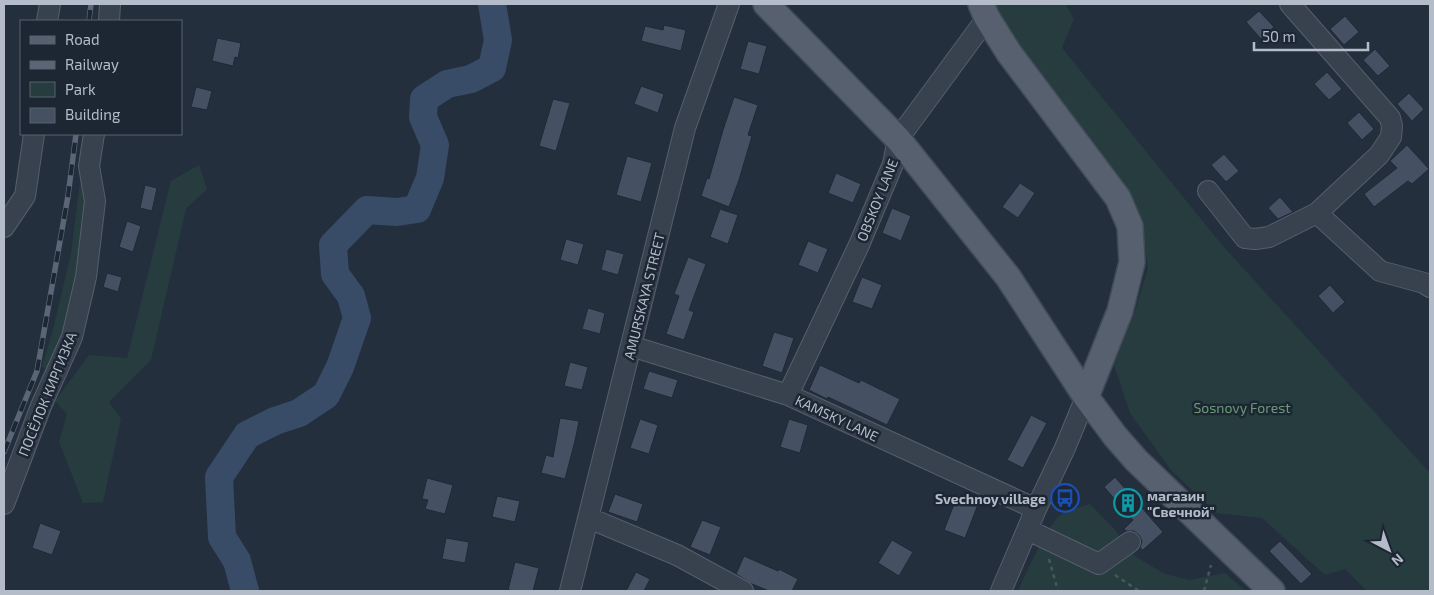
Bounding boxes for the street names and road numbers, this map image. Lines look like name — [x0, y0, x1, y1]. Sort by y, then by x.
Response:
street label: OBSKOY LANE — [853, 156, 901, 244]
street label: AMURSKAYA STREET — [620, 231, 668, 361]
street label: ПОСЁЛОК КИРГИЗКА — [14, 329, 80, 459]
street label: KAMSKY LANE — [793, 391, 881, 445]

